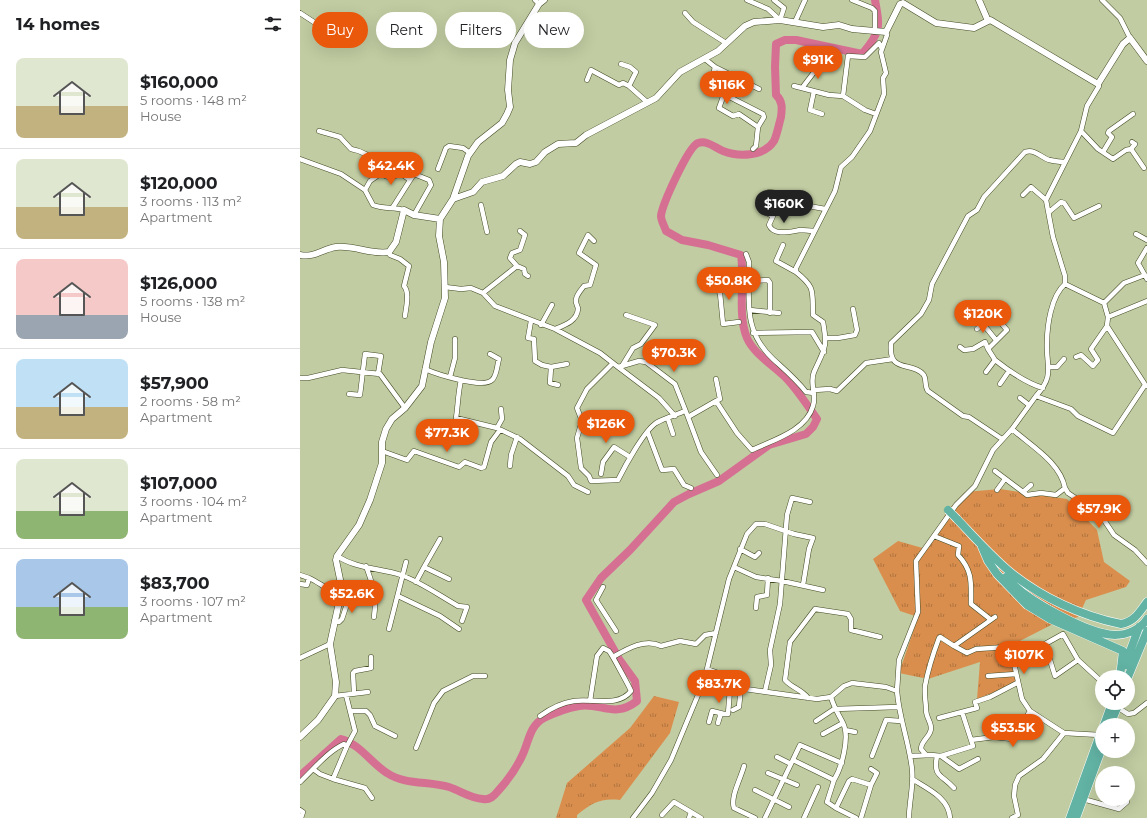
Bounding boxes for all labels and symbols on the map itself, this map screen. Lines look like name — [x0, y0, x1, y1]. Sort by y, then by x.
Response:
pin: $91K — [794, 46, 842, 80]
pin: $116K — [699, 71, 755, 105]
pin: $42.4K — [358, 152, 424, 186]
pin: $160K — [756, 190, 812, 224]
pin: $50.8K — [696, 267, 762, 301]
pin: $120K — [955, 300, 1011, 334]
pin: $70.3K — [641, 339, 707, 373]
pin: $126K — [578, 410, 634, 444]
pin: $77.3K — [414, 419, 480, 453]
pin: $57.9K — [1066, 495, 1132, 529]
pin: $52.6K — [319, 580, 385, 614]
pin: $107K — [996, 641, 1052, 675]
pin: $83.7K — [686, 670, 752, 704]
pin: $53.5K — [980, 714, 1046, 748]

